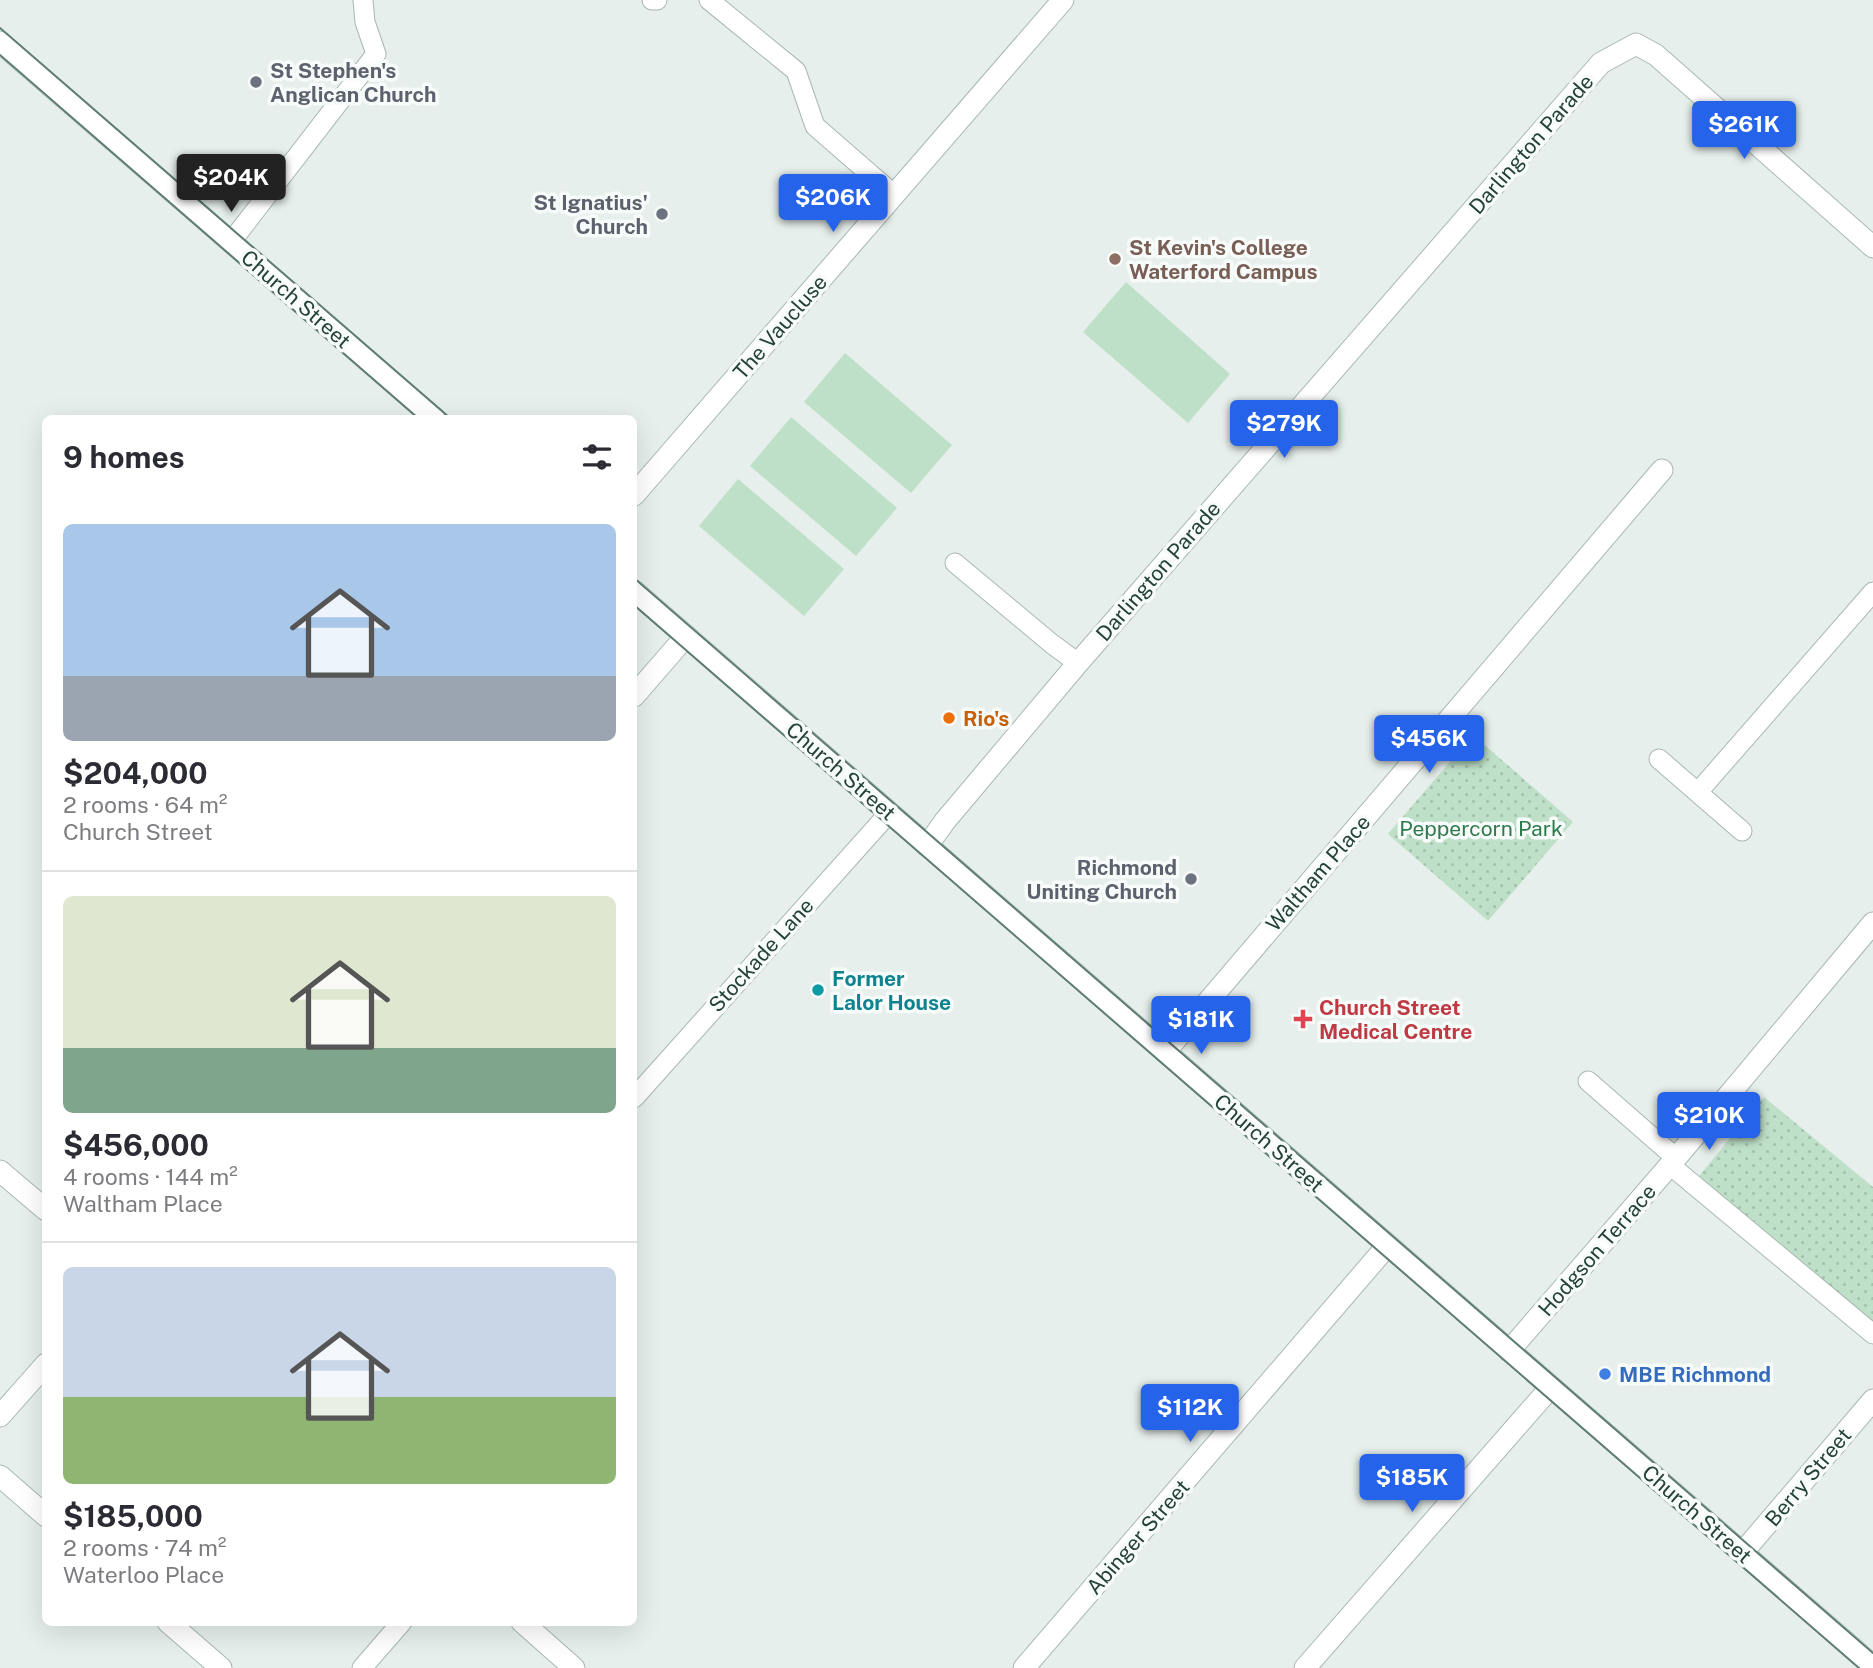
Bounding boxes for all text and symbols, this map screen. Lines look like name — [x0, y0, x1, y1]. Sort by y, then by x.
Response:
place label: St Stephen's Anglican Church — [270, 58, 436, 107]
street label: Darlington Parade — [1464, 69, 1598, 219]
marker: St Stephen's Anglican Church — [248, 74, 264, 90]
pin: $261K — [1695, 102, 1793, 161]
text: $261K — [1708, 110, 1780, 137]
pin: $204K — [182, 154, 280, 214]
text: $204K — [193, 163, 269, 190]
pin: $206K — [784, 174, 882, 234]
text: $206K — [795, 183, 871, 210]
place label: St Ignatius' Church — [533, 190, 648, 239]
marker: St Ignatius' Church — [654, 206, 670, 222]
place label: St Kevin's College Waterford Campus — [1129, 235, 1317, 284]
street label: Church Street — [236, 245, 356, 353]
marker: St Kevin's College Waterford Campus — [1107, 251, 1123, 267]
street label: The Vaucluse — [728, 270, 832, 384]
pin: $279K — [1235, 400, 1333, 460]
text: $279K — [1246, 409, 1322, 436]
icon: filters — [578, 438, 616, 476]
text: 9 homes — [63, 439, 185, 475]
street label: Darlington Parade — [1091, 496, 1225, 646]
icon: home — [277, 570, 403, 696]
place label: Rio's — [963, 706, 1009, 731]
marker: Rio's — [941, 710, 957, 726]
pin: $456K — [1380, 716, 1478, 775]
street label: Church Street — [781, 717, 901, 825]
text: $456K — [1390, 724, 1468, 751]
text: $204,000 — [63, 755, 208, 791]
text: 2 rooms · 64 m² — [63, 791, 227, 818]
street label: Waltham Place — [1261, 810, 1375, 936]
park label: Peppercorn Park — [1399, 816, 1563, 841]
text: Church Street — [63, 818, 213, 845]
place label: Richmond Uniting Church — [1026, 855, 1177, 904]
marker: Richmond Uniting Church — [1183, 871, 1199, 887]
street label: Stockade Lane — [703, 893, 819, 1017]
icon: home — [277, 942, 403, 1068]
place label: Former Lalor House — [832, 966, 951, 1015]
marker: Former Lalor House — [810, 982, 826, 998]
place label: Church Street Medical Centre — [1319, 995, 1472, 1044]
pin: $181K — [1152, 996, 1250, 1056]
text: $181K — [1167, 1005, 1235, 1032]
marker: Church Street Medical Centre — [1293, 1009, 1313, 1029]
street label: Church Street — [1209, 1089, 1329, 1197]
pin: $210K — [1660, 1092, 1758, 1152]
text: $210K — [1673, 1101, 1745, 1128]
text: $456,000 — [63, 1127, 209, 1163]
text: 4 rooms · 144 m² — [63, 1163, 238, 1190]
street label: Hodgson Terrace — [1533, 1179, 1661, 1321]
text: Waltham Place — [63, 1190, 223, 1217]
icon: home — [277, 1313, 403, 1439]
place label: MBE Richmond — [1619, 1362, 1771, 1387]
marker: MBE Richmond — [1597, 1366, 1613, 1382]
pin: $112K — [1141, 1384, 1239, 1444]
text: $112K — [1157, 1393, 1223, 1420]
street label: Berry Street — [1760, 1423, 1856, 1531]
pin: $185K — [1363, 1454, 1461, 1514]
street label: Church Street — [1637, 1460, 1757, 1568]
text: $185K — [1376, 1463, 1448, 1490]
street label: Abinger Street — [1081, 1474, 1195, 1600]
text: $185,000 — [63, 1498, 203, 1534]
text: 2 rooms · 74 m² — [63, 1534, 226, 1561]
text: Waterloo Place — [63, 1561, 224, 1588]

